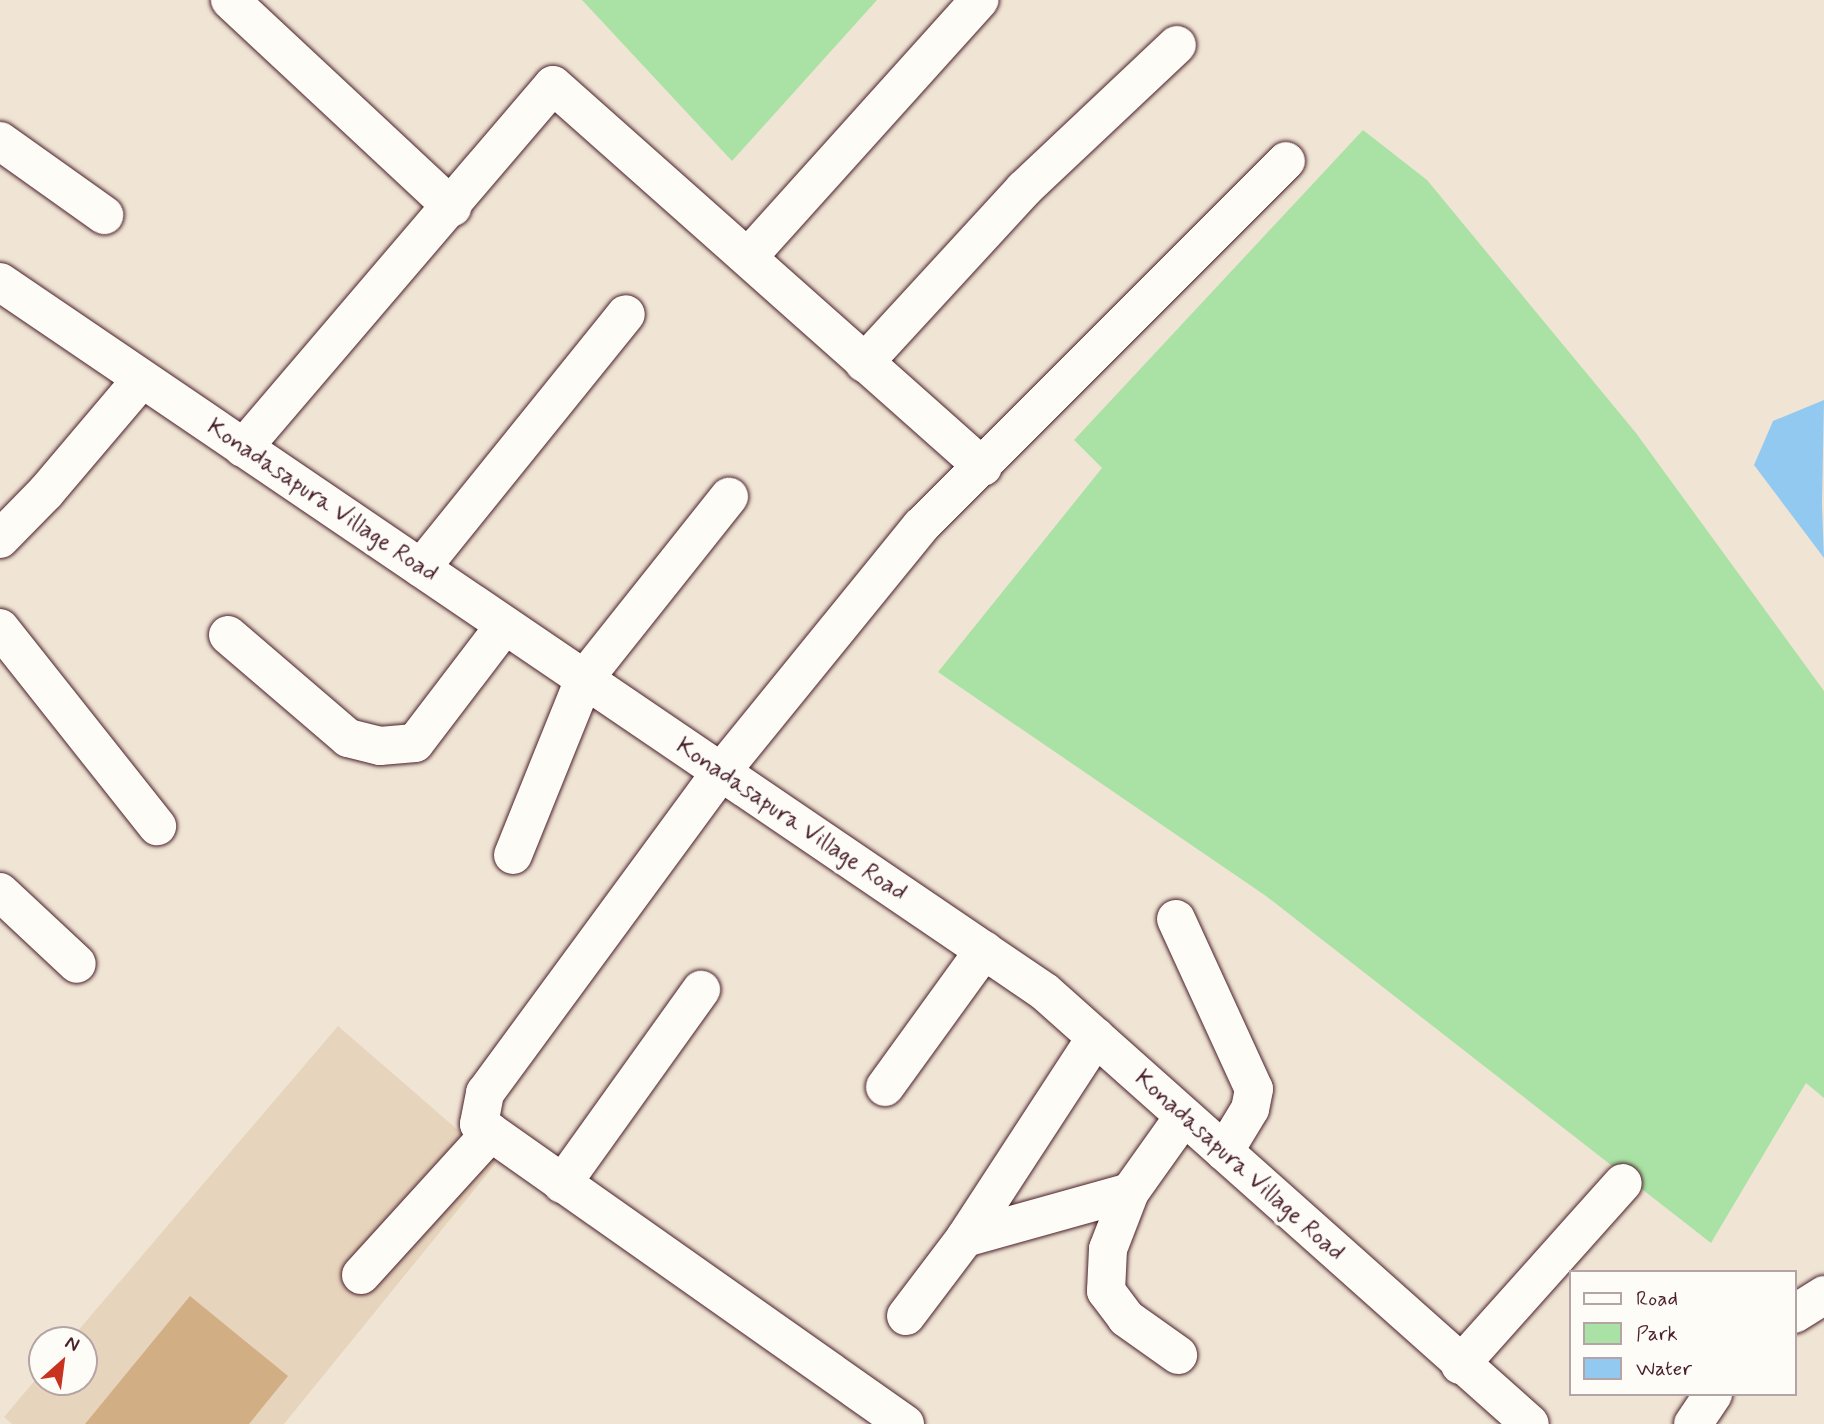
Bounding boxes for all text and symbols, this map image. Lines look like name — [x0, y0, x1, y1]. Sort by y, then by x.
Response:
street label: Konadasapura Village Road — [201, 413, 443, 589]
street label: Konadasapura Village Road — [670, 732, 912, 908]
street label: Konadasapura Village Road — [1128, 1064, 1350, 1268]
legend — [1568, 1270, 1796, 1396]
text: Road — [1636, 1285, 1678, 1313]
text: Park — [1636, 1320, 1678, 1348]
north arrow — [28, 1326, 98, 1396]
text: N — [61, 1330, 84, 1358]
text: Water — [1636, 1355, 1692, 1383]

